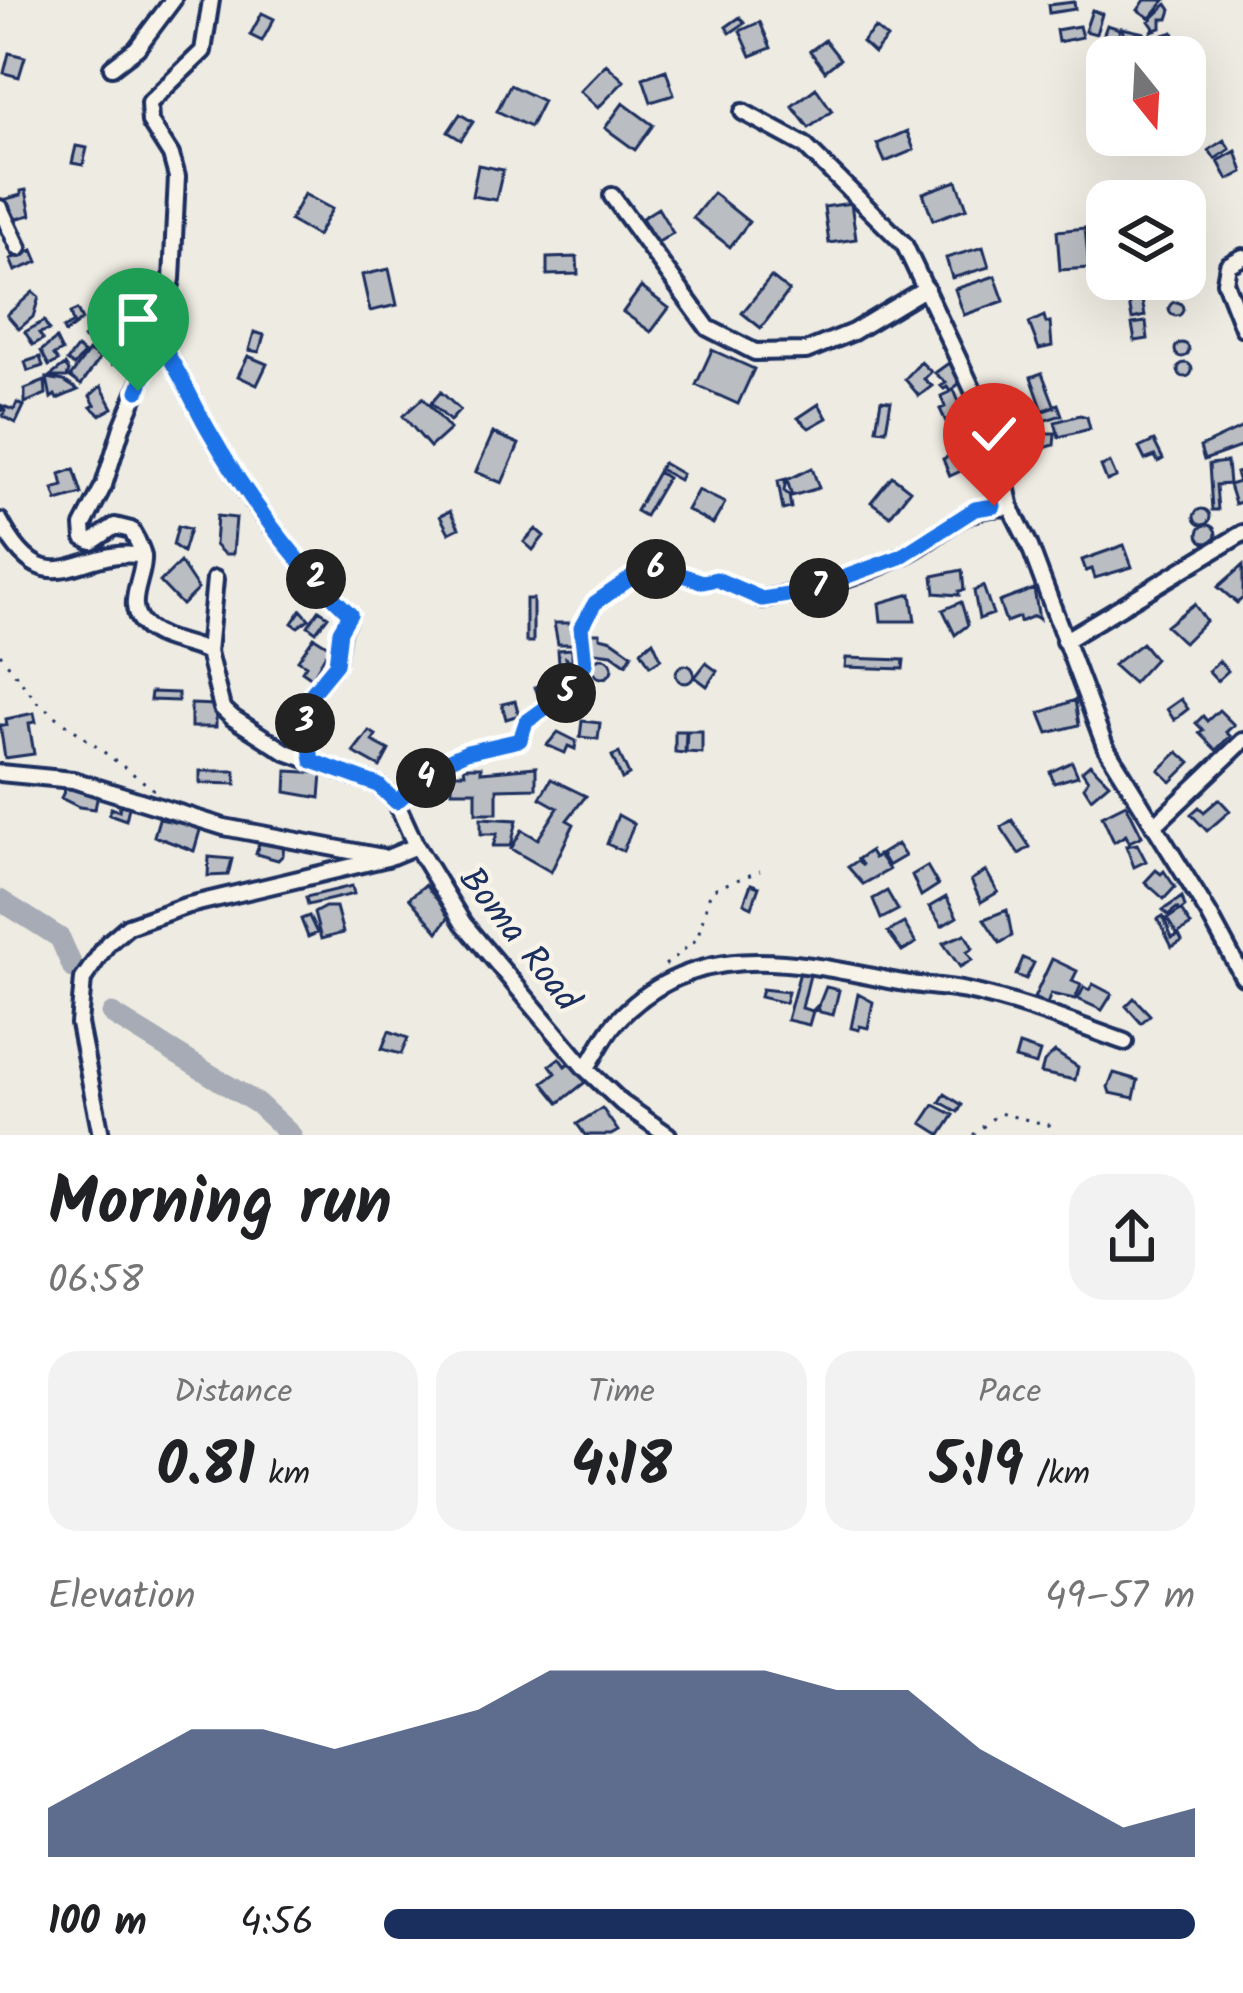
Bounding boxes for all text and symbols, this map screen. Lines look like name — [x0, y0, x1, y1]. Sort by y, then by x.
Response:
north arrow — [1086, 36, 1206, 156]
map controls — [1086, 36, 1206, 300]
button: layers — [1086, 180, 1206, 300]
pin — [87, 268, 189, 391]
icon: arrive — [105, 286, 171, 352]
pin — [943, 383, 1045, 506]
icon: check — [961, 401, 1027, 467]
pin: 6 — [626, 539, 686, 599]
text: 6 — [647, 542, 665, 595]
pin: 2 — [286, 549, 346, 609]
text: 2 — [306, 552, 326, 605]
pin: 7 — [789, 558, 849, 618]
text: 7 — [811, 561, 827, 614]
pin: 5 — [536, 663, 596, 723]
text: 5 — [558, 666, 574, 719]
pin: 3 — [275, 693, 335, 753]
text: 3 — [296, 696, 314, 749]
pin: 4 — [396, 748, 456, 808]
text: 4 — [417, 751, 435, 804]
street label: Boma Road — [443, 855, 594, 1026]
text: Morning run — [48, 1153, 392, 1258]
button: share — [1069, 1174, 1195, 1300]
text: 06:58 — [48, 1251, 143, 1313]
text: Distance — [174, 1367, 292, 1420]
text: Time — [588, 1367, 655, 1420]
text: Pace — [978, 1367, 1041, 1420]
text: 0.81 — [156, 1420, 255, 1516]
text: 4:18 — [571, 1420, 672, 1516]
text: 5:19 — [930, 1420, 1023, 1516]
text: km — [255, 1449, 310, 1502]
text: /km — [1023, 1449, 1090, 1502]
text: Elevation — [48, 1567, 196, 1629]
text: 49–57 m — [1045, 1567, 1195, 1629]
text: 100 m — [48, 1893, 147, 1955]
text: 4:56 — [240, 1893, 314, 1955]

